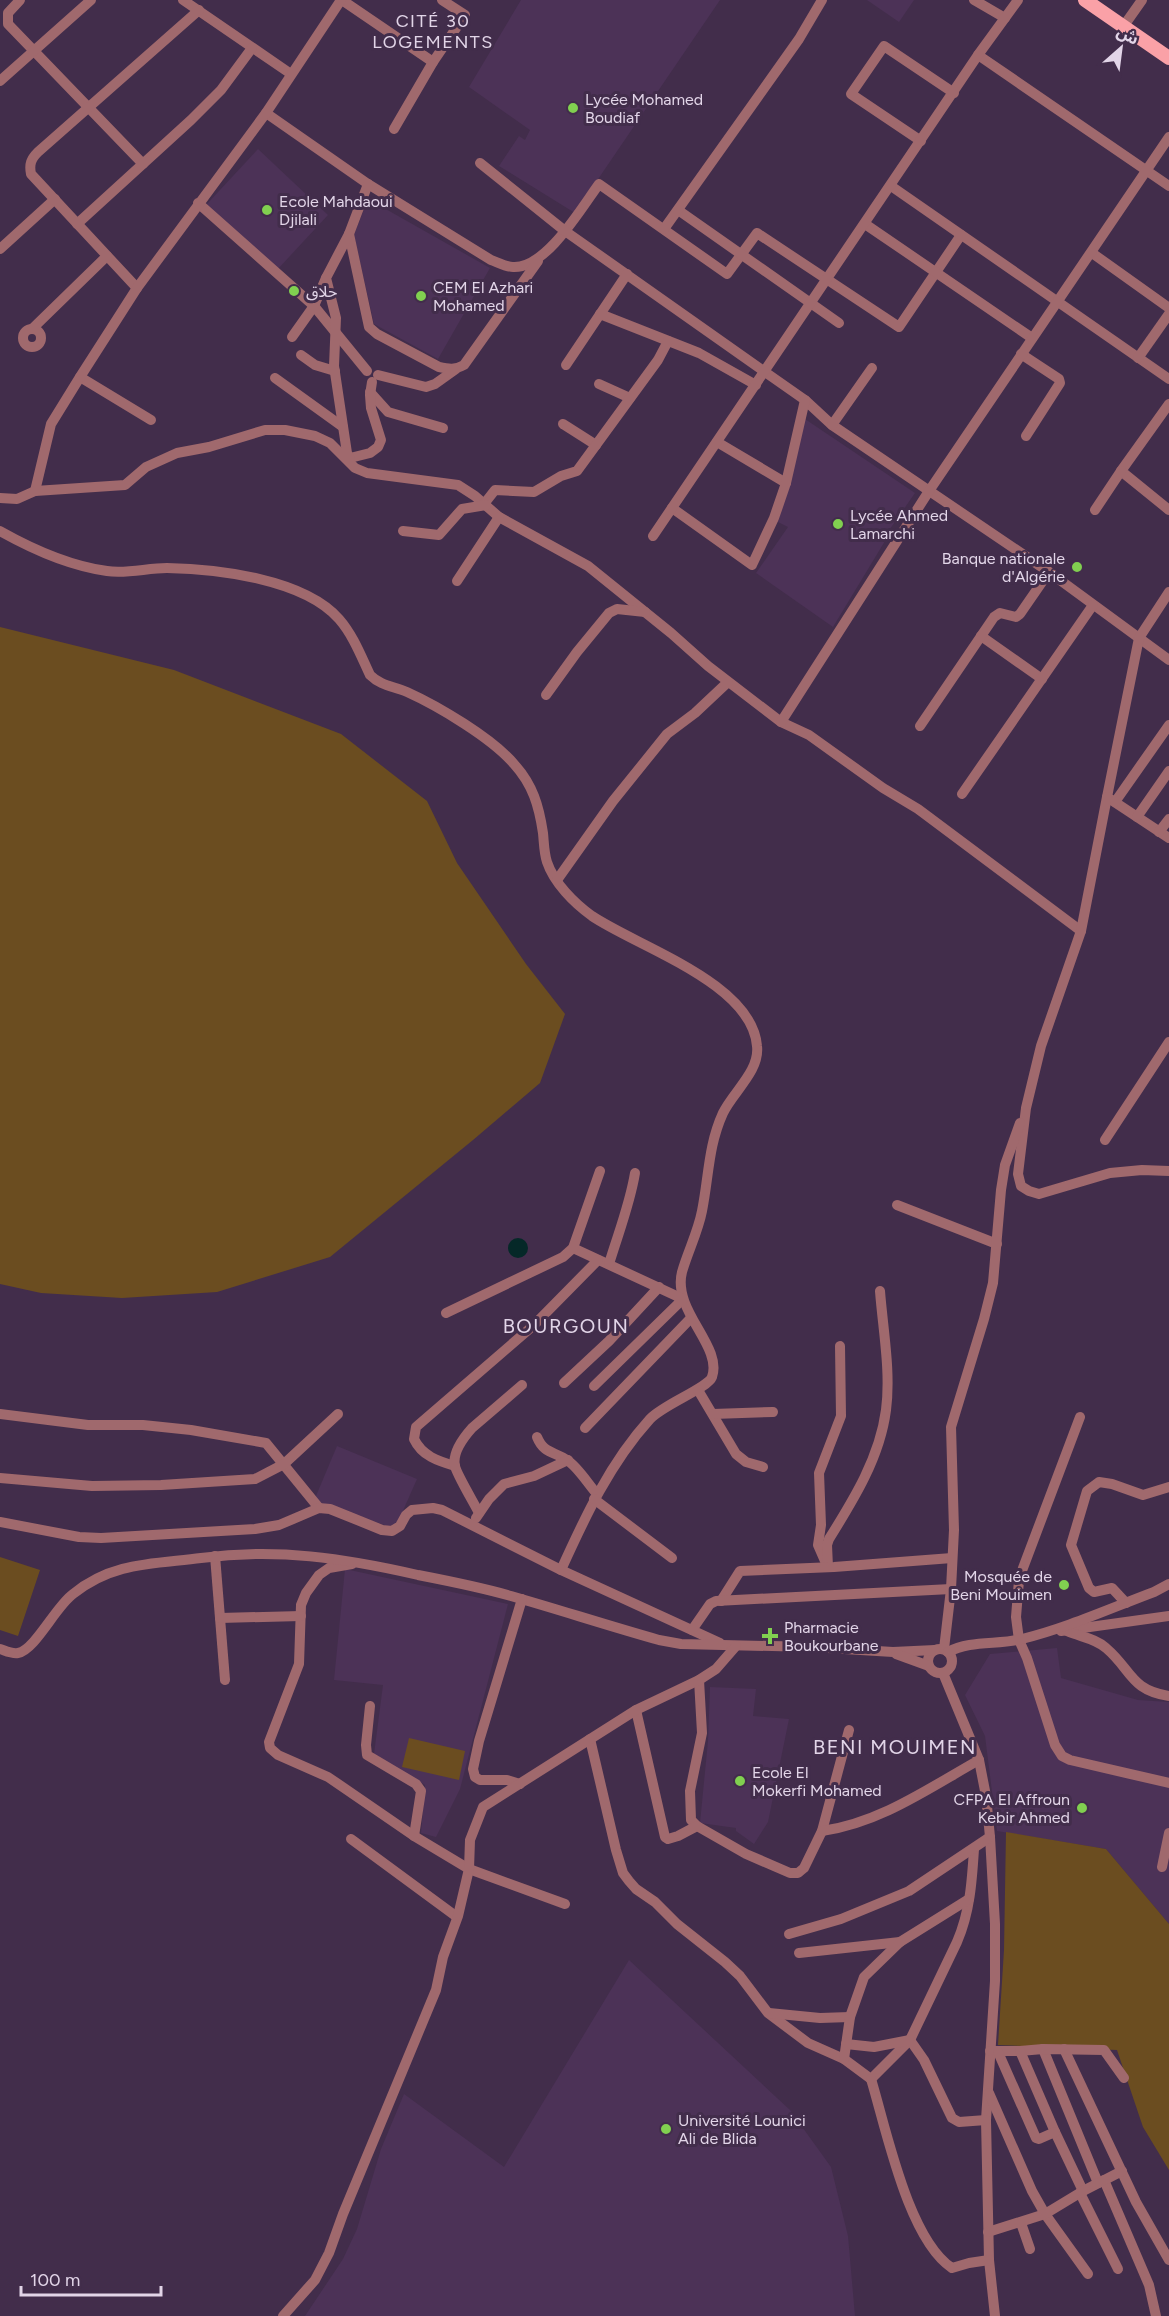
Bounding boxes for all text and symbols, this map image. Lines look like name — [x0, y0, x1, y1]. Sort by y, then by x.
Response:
district label: CITÉ 30 LOGEMENTS — [372, 10, 494, 53]
north arrow — [1091, 18, 1151, 78]
text: ش — [1114, 22, 1142, 49]
place label: Lycée Mohamed Boudiaf — [585, 90, 703, 127]
marker: Lycée Mohamed Boudiaf — [566, 101, 580, 115]
place label: Ecole Mahdaoui Djilali — [279, 192, 393, 229]
marker: Ecole Mahdaoui Djilali — [260, 203, 274, 217]
place label: CEM El Azhari Mohamed — [433, 278, 533, 315]
place label: حلاق — [306, 282, 337, 301]
marker: حلاق — [287, 284, 301, 298]
marker: CEM El Azhari Mohamed — [414, 289, 428, 303]
place label: Lycée Ahmed Lamarchi — [850, 506, 948, 543]
marker: Lycée Ahmed Lamarchi — [831, 517, 845, 531]
place label: Banque nationale d'Algérie — [942, 549, 1065, 586]
marker: Banque nationale d'Algérie — [1070, 560, 1084, 574]
district label: BOURGOUN — [503, 1314, 629, 1338]
place label: Mosquée de Beni Mouimen — [950, 1567, 1052, 1604]
marker: Mosquée de Beni Mouimen — [1057, 1578, 1071, 1592]
place label: Pharmacie Boukourbane — [784, 1618, 879, 1655]
marker: Pharmacie Boukourbane — [761, 1627, 779, 1645]
district label: BENI MOUIMEN — [813, 1735, 977, 1759]
place label: Ecole El Mokerfi Mohamed — [752, 1763, 882, 1800]
marker: Ecole El Mokerfi Mohamed — [733, 1774, 747, 1788]
place label: CFPA El Affroun Kebir Ahmed — [954, 1790, 1070, 1827]
marker: CFPA El Affroun Kebir Ahmed — [1075, 1801, 1089, 1815]
place label: Université Lounici Ali de Blida — [678, 2111, 806, 2148]
marker: Université Lounici Ali de Blida — [659, 2122, 673, 2136]
scale bar — [21, 2259, 160, 2297]
text: 100 m — [30, 2269, 80, 2291]

